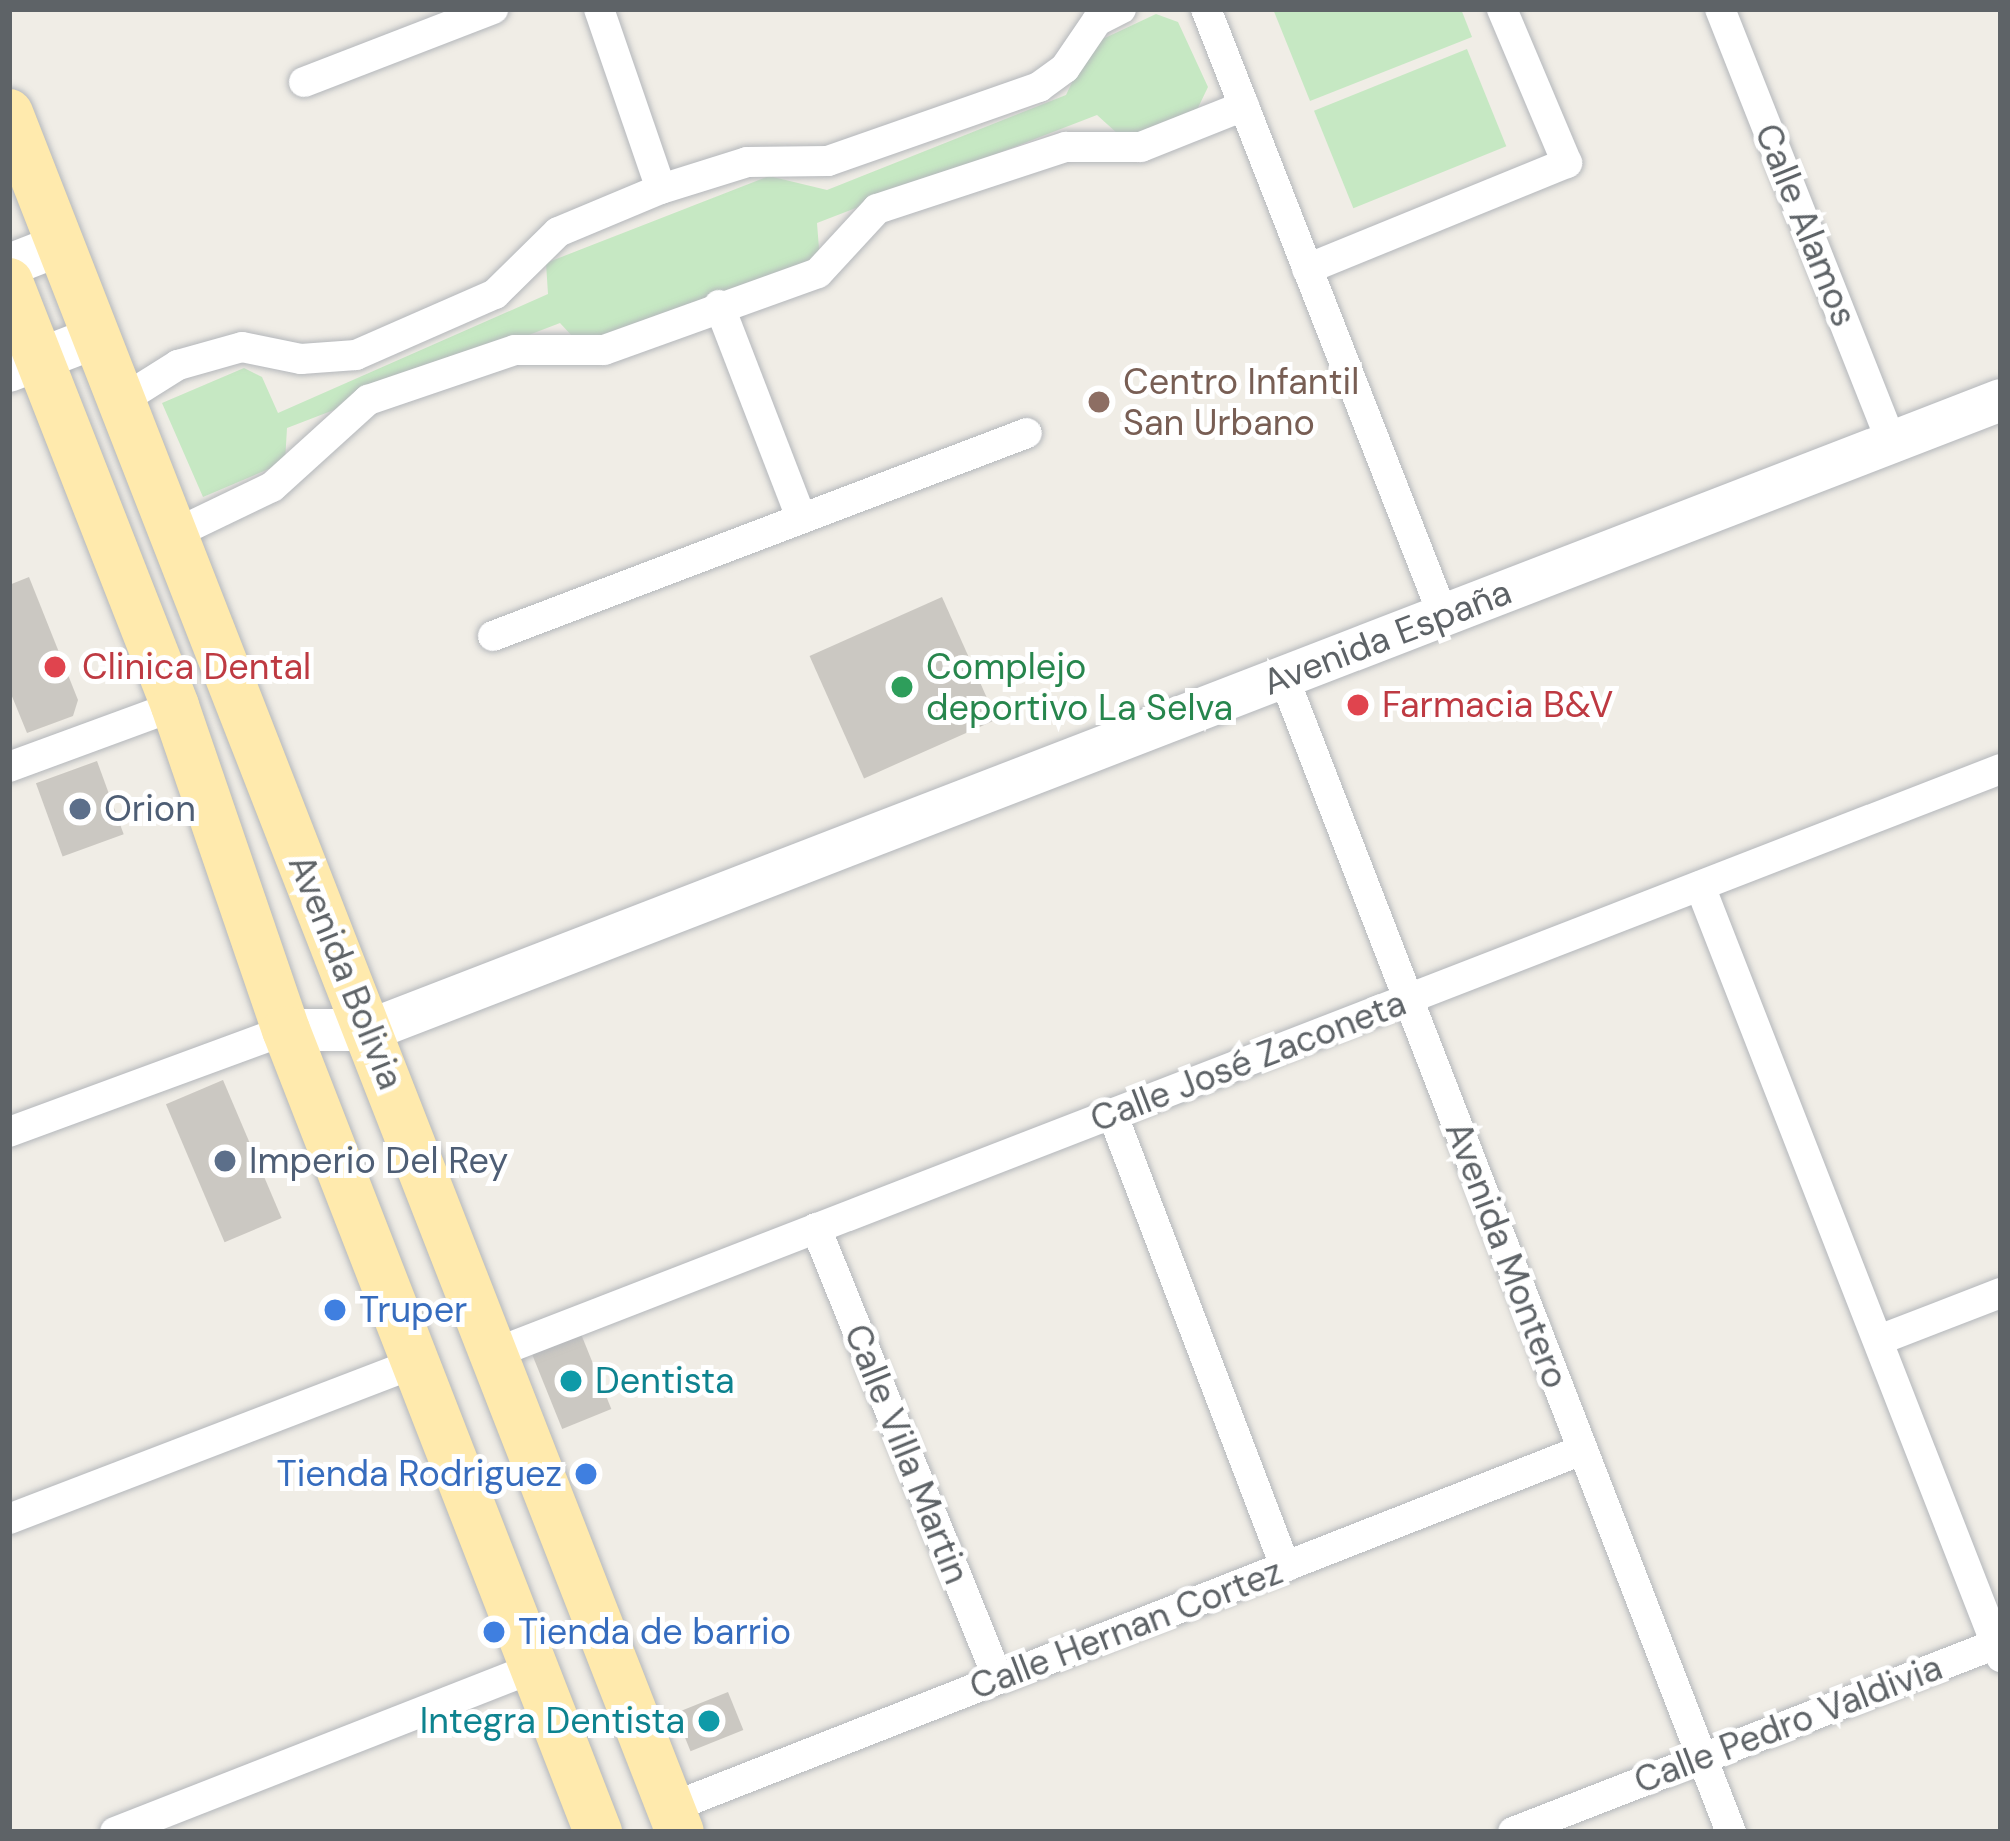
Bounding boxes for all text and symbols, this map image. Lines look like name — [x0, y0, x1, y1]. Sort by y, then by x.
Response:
street label: Calle Alamos — [1746, 117, 1866, 333]
place label: Centro Infantil San Urbano — [1123, 359, 1359, 444]
marker: Centro Infantil San Urbano — [1086, 389, 1112, 415]
street label: Avenida España — [1257, 570, 1517, 704]
place label: Complejo deportivo La Selva — [926, 644, 1233, 729]
place label: Clinica Dental — [82, 645, 311, 689]
marker: Clinica Dental — [39, 651, 71, 683]
marker: Complejo deportivo La Selva — [889, 674, 915, 700]
place label: Farmacia B&V — [1382, 683, 1613, 727]
marker: Farmacia B&V — [1345, 692, 1371, 718]
place label: Orion — [104, 787, 196, 831]
marker: Orion — [67, 796, 93, 822]
street label: Avenida Bolivia — [279, 849, 413, 1095]
street label: Calle José Zaconeta — [1084, 981, 1412, 1141]
street label: Avenida Montero — [1436, 1116, 1578, 1394]
place label: Imperio Del Rey — [249, 1139, 508, 1183]
marker: Imperio Del Rey — [212, 1148, 238, 1174]
place label: Truper — [359, 1288, 467, 1332]
marker: Truper — [322, 1297, 348, 1323]
street label: Calle Villa Martin — [835, 1318, 979, 1590]
place label: Dentista — [595, 1359, 735, 1403]
marker: Dentista — [558, 1368, 584, 1394]
place label: Tienda Rodriguez — [276, 1452, 562, 1496]
marker: Tienda Rodriguez — [573, 1461, 599, 1487]
street label: Calle Hernan Cortez — [964, 1549, 1288, 1709]
place label: Tienda de barrio — [518, 1610, 791, 1654]
marker: Tienda de barrio — [481, 1619, 507, 1645]
street label: Calle Pedro Valdivia — [1628, 1645, 1948, 1803]
place label: Integra Dentista — [420, 1699, 685, 1743]
marker: Integra Dentista — [696, 1708, 722, 1734]

